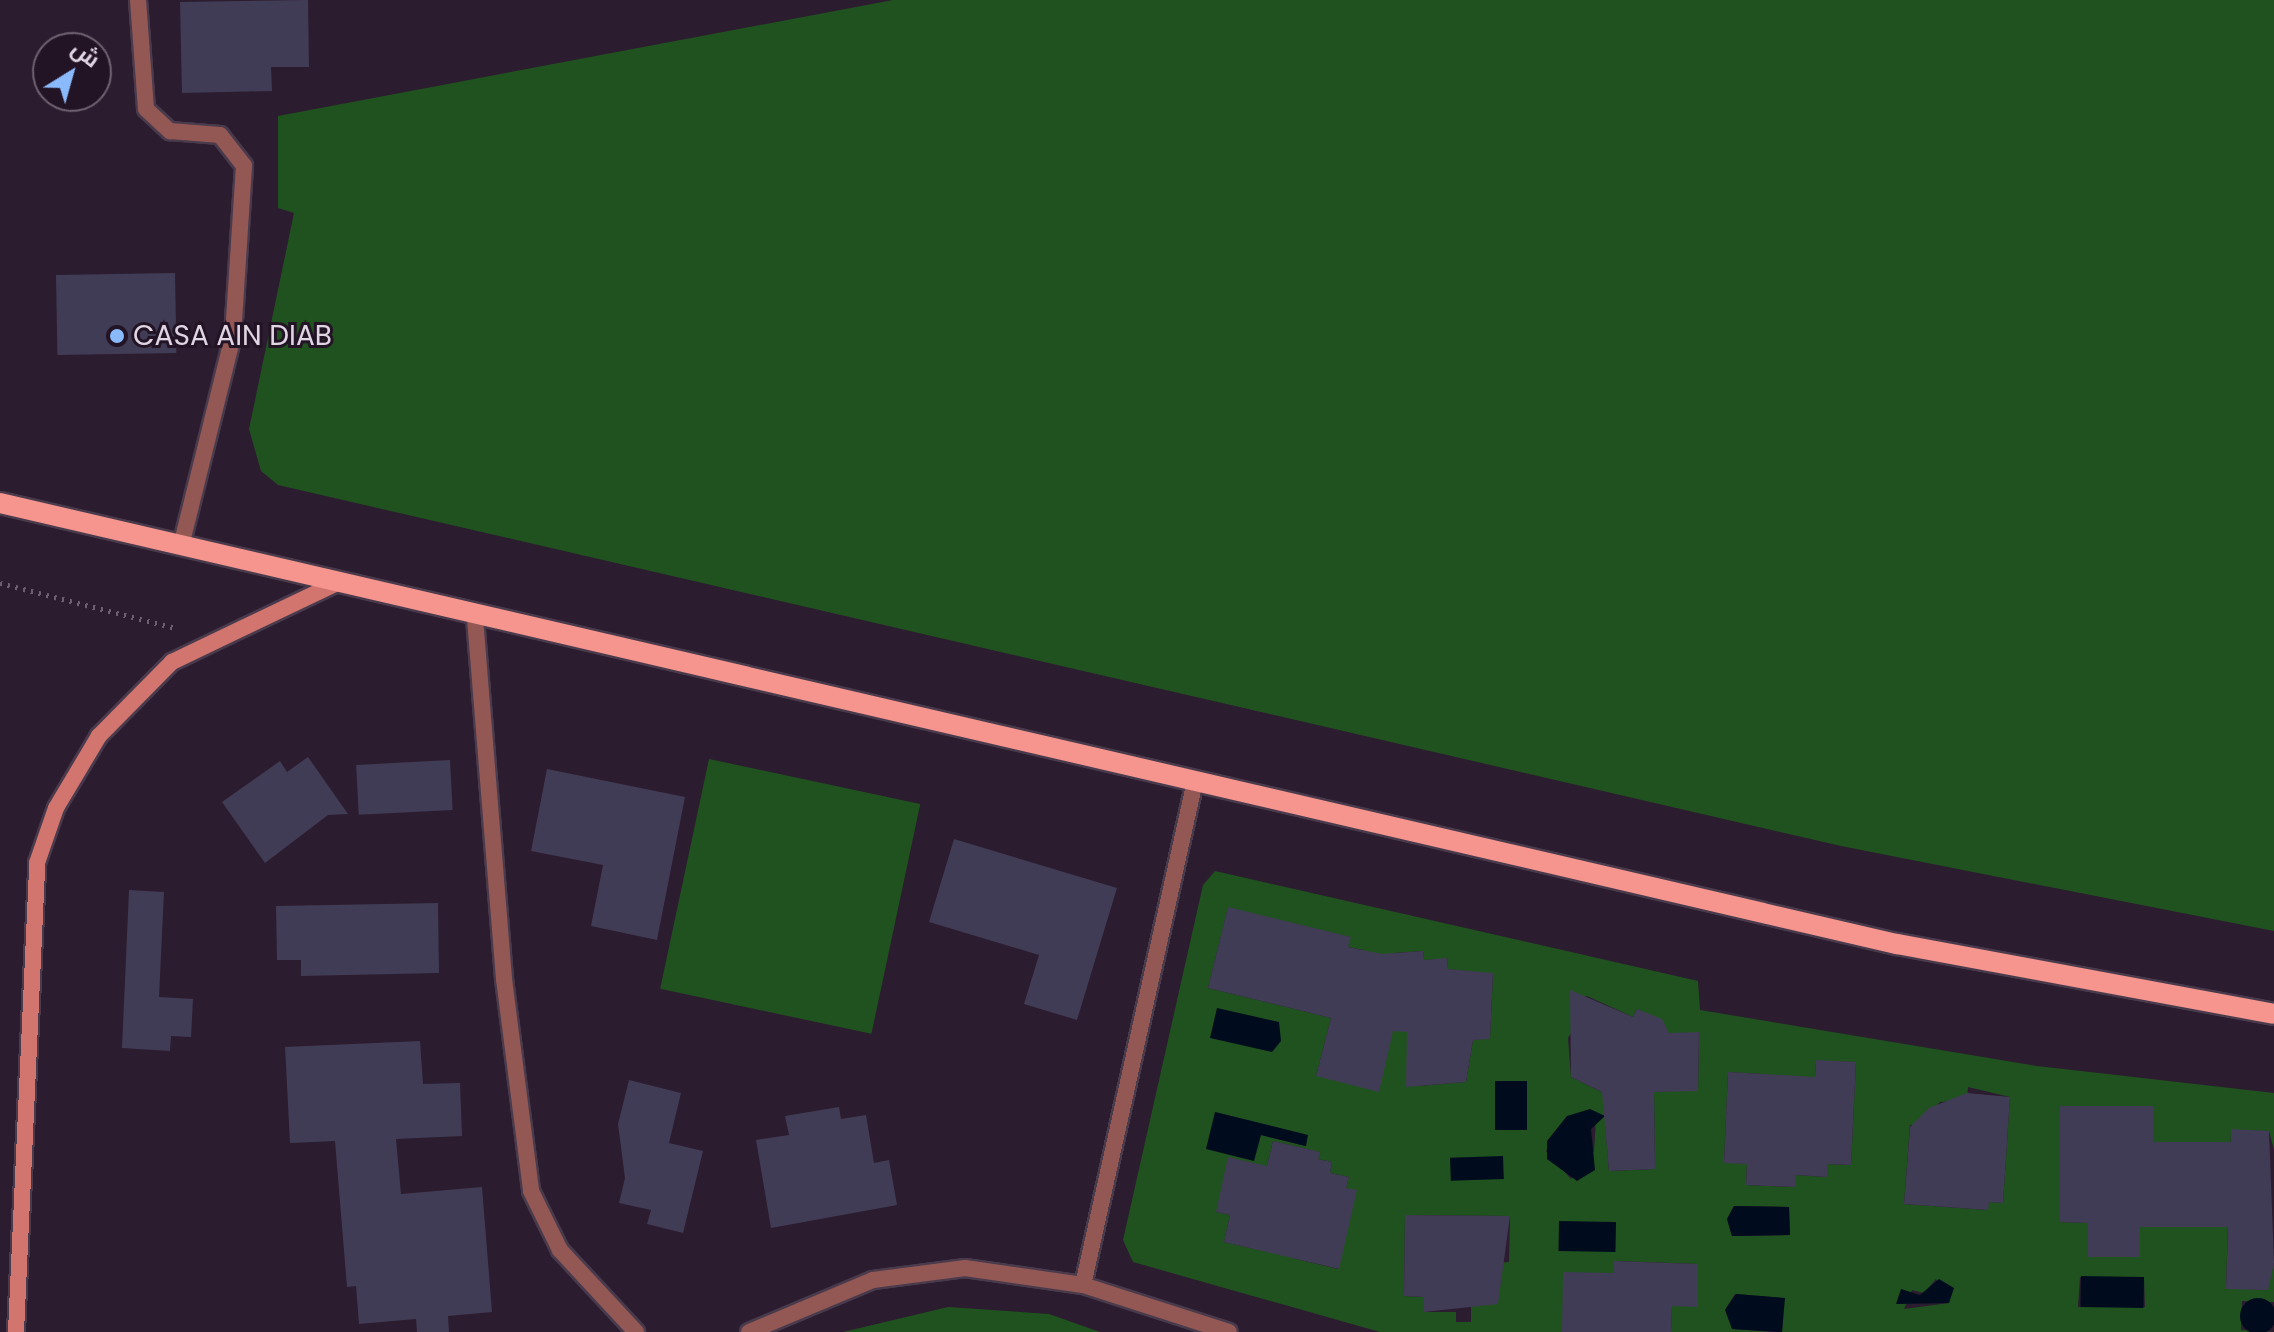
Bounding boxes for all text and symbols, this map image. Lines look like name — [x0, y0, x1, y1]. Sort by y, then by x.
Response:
north arrow — [32, 32, 112, 112]
text: ش — [65, 33, 106, 75]
place label: CASA AIN DIAB — [133, 319, 332, 353]
marker: CASA AIN DIAB — [108, 327, 126, 345]

